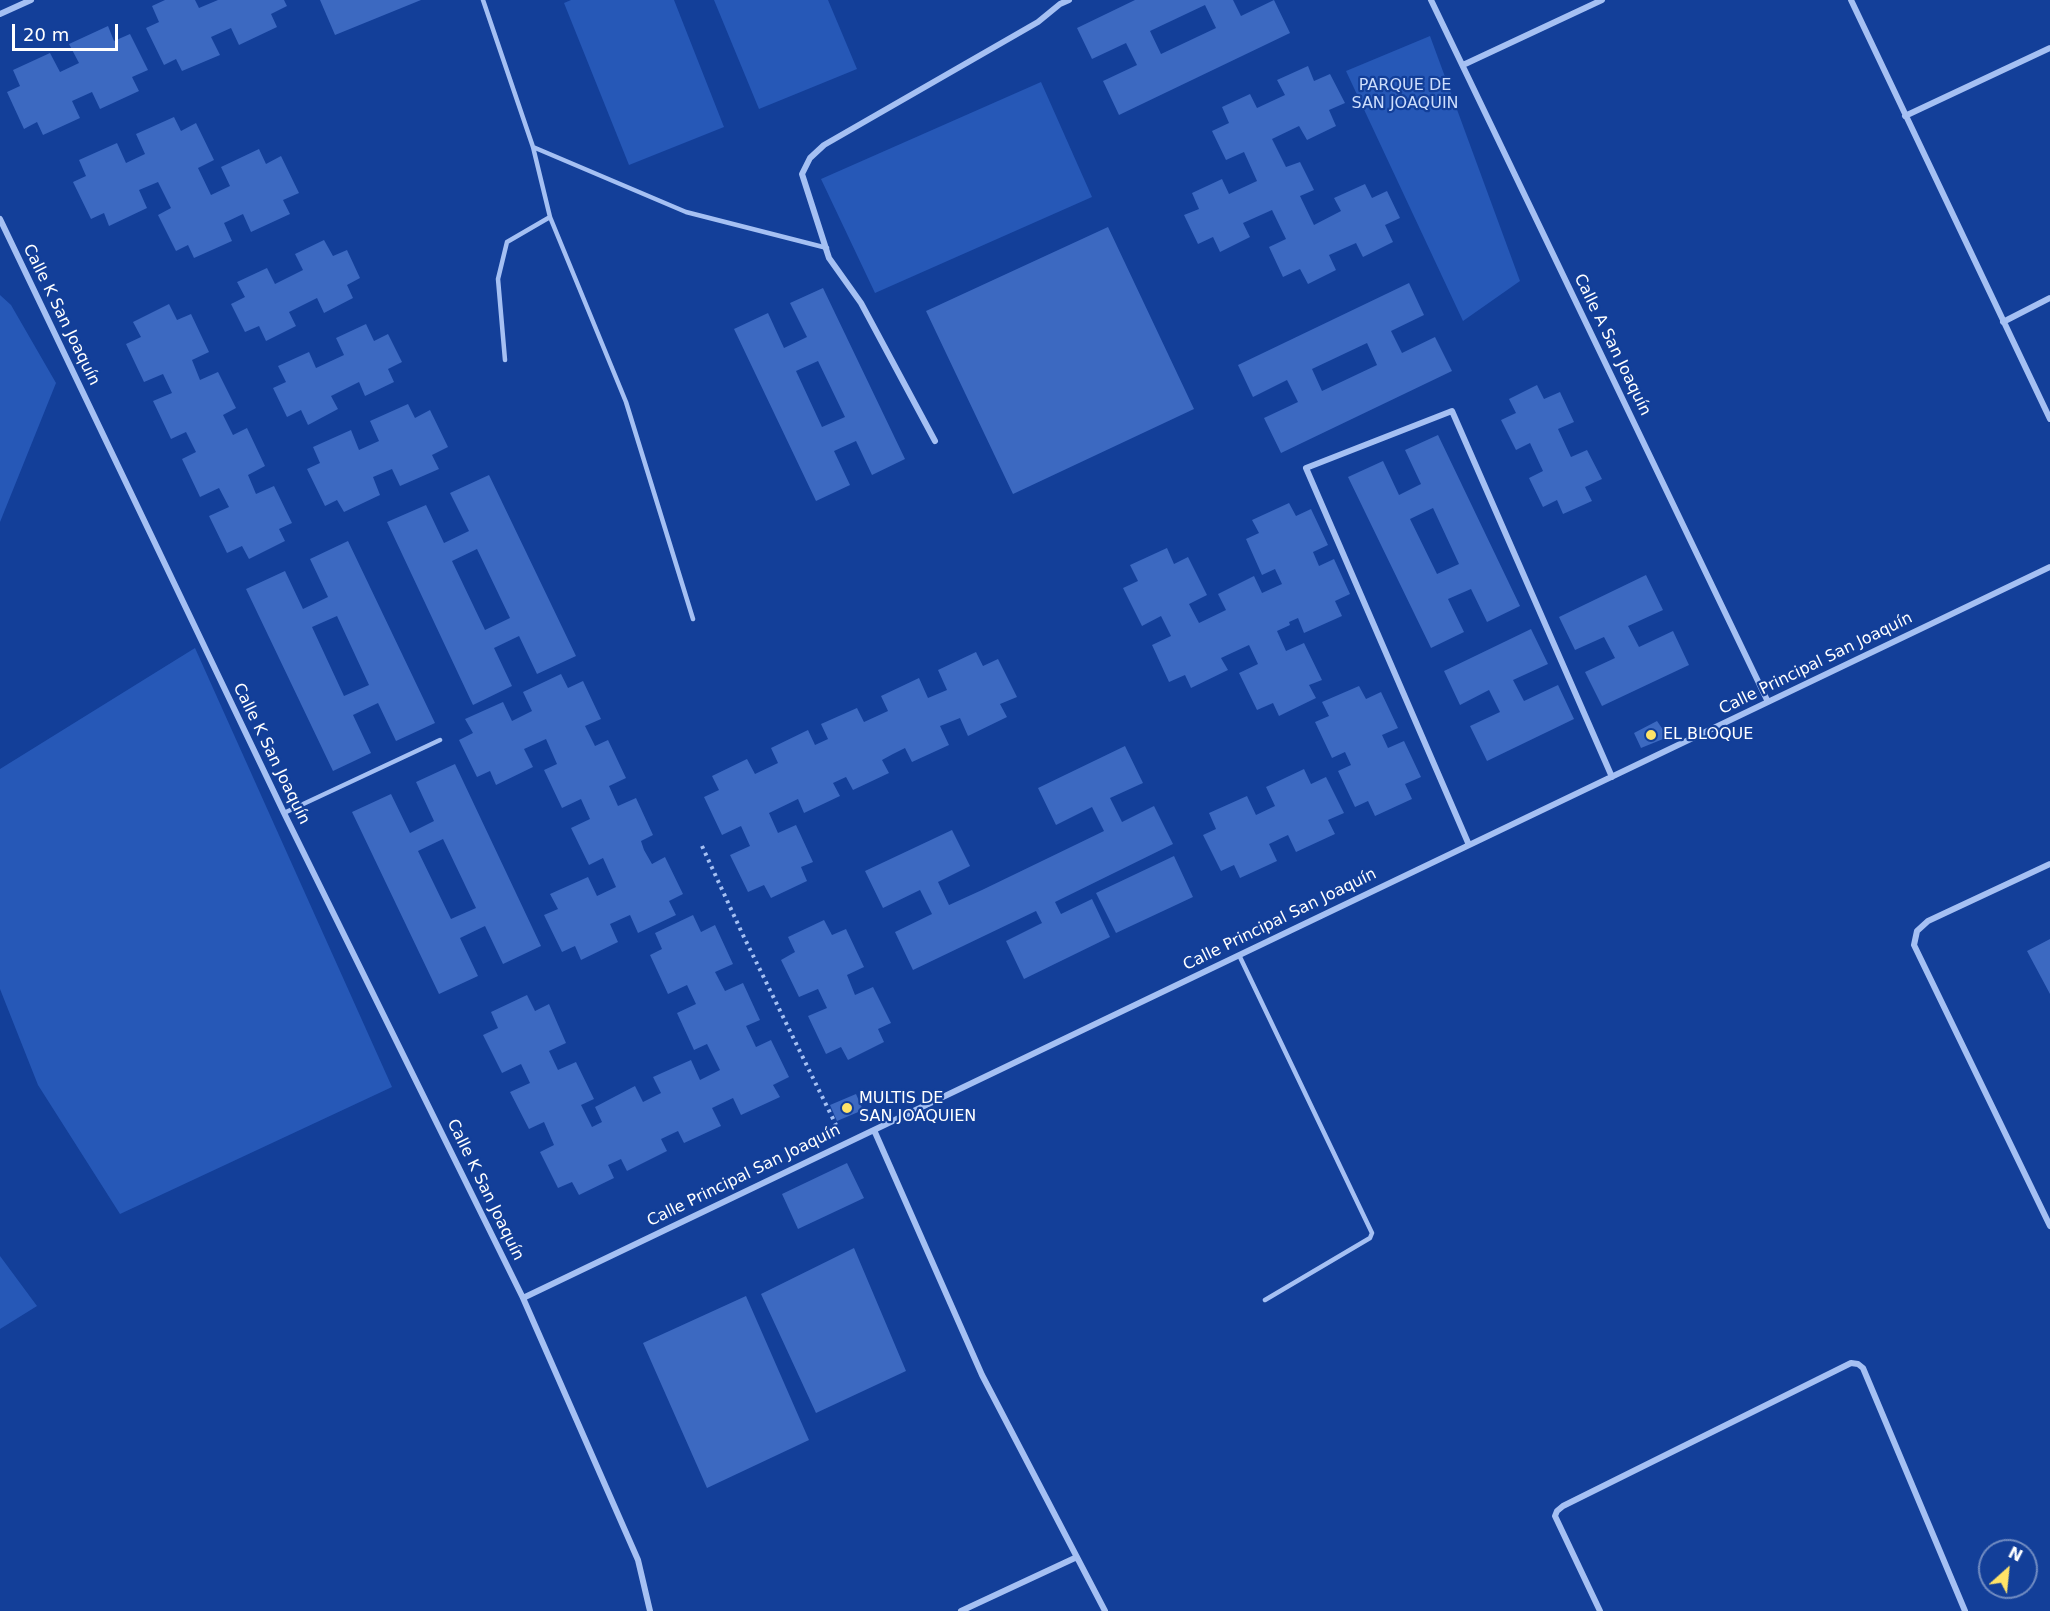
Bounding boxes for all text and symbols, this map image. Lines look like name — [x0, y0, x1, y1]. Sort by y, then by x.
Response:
scale bar — [15, 12, 122, 50]
text: 20 m — [23, 24, 69, 45]
park label: PARQUE DE SAN JOAQUIN — [1351, 76, 1459, 114]
street label: Calle K San Joaquín — [18, 241, 104, 389]
street label: Calle A San Joaquín — [1569, 271, 1655, 419]
street label: Calle Principal San Joaquín — [1716, 609, 1916, 719]
street label: Calle K San Joaquín — [228, 680, 314, 828]
place label: EL BLOQUE — [1663, 725, 1753, 745]
marker: EL BLOQUE — [1644, 728, 1658, 742]
street label: Calle Principal San Joaquín — [1180, 865, 1380, 975]
place label: MULTIS DE SAN JOAQUIEN — [859, 1089, 976, 1127]
marker: MULTIS DE SAN JOAQUIEN — [840, 1101, 854, 1115]
street label: Calle K San Joaquín — [442, 1116, 528, 1264]
street label: Calle Principal San Joaquín — [644, 1121, 844, 1231]
north arrow — [1978, 1539, 2038, 1599]
text: N — [2005, 1543, 2026, 1566]

